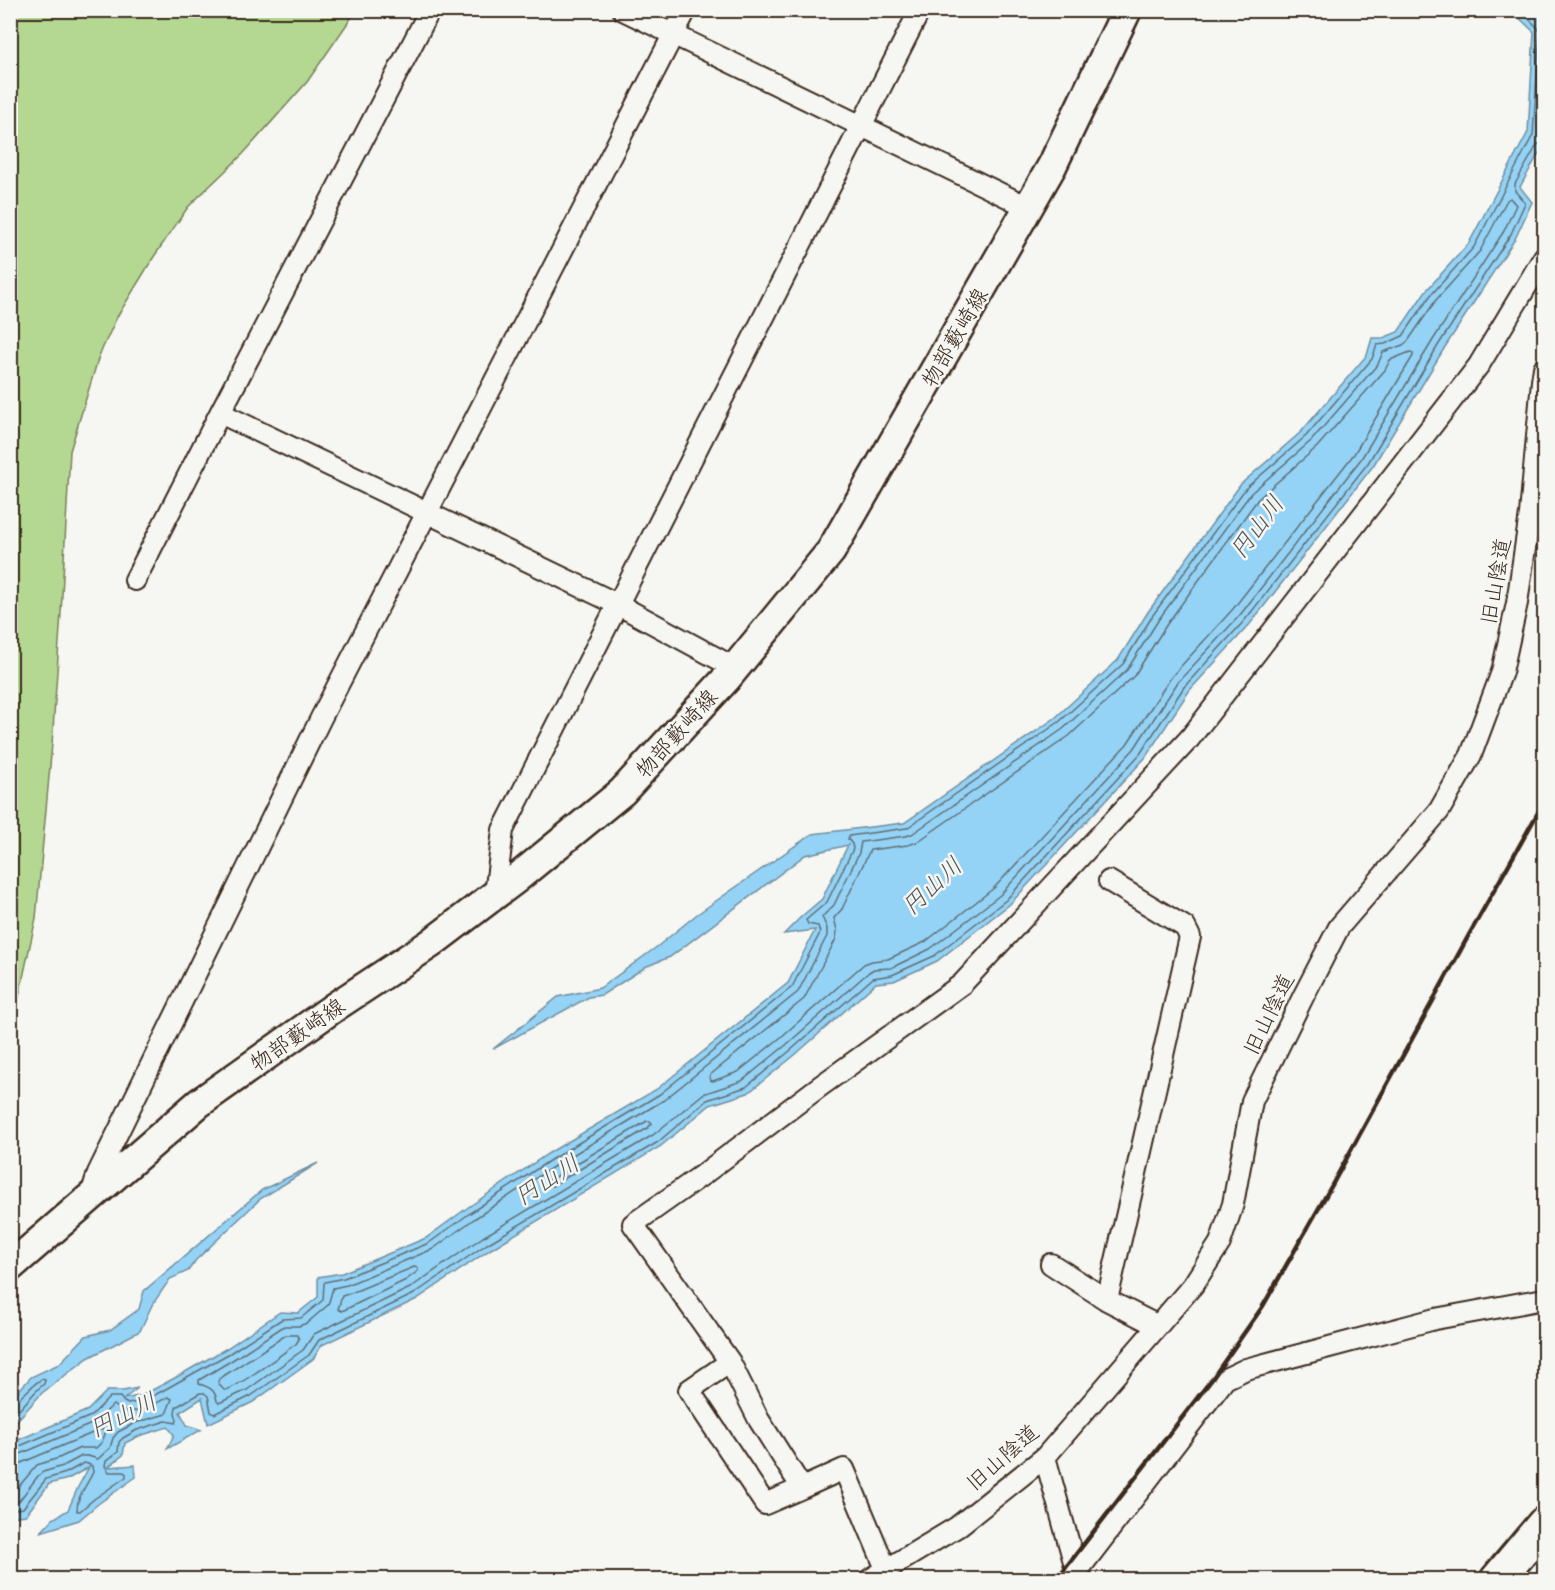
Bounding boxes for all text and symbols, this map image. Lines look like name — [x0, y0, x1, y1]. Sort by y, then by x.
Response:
street label: 物部藪崎線 — [914, 282, 996, 393]
water label: 円山川 — [1223, 489, 1293, 567]
street label: 旧山陰道 — [1474, 535, 1519, 627]
street label: 物部藪崎線 — [629, 683, 725, 785]
water label: 円山川 — [895, 850, 971, 924]
street label: 旧山陰道 — [1236, 968, 1303, 1061]
street label: 物部藪崎線 — [244, 991, 352, 1079]
water label: 円山川 — [508, 1147, 587, 1215]
water label: 円山川 — [84, 1385, 163, 1447]
street label: 旧山陰道 — [960, 1418, 1046, 1499]

